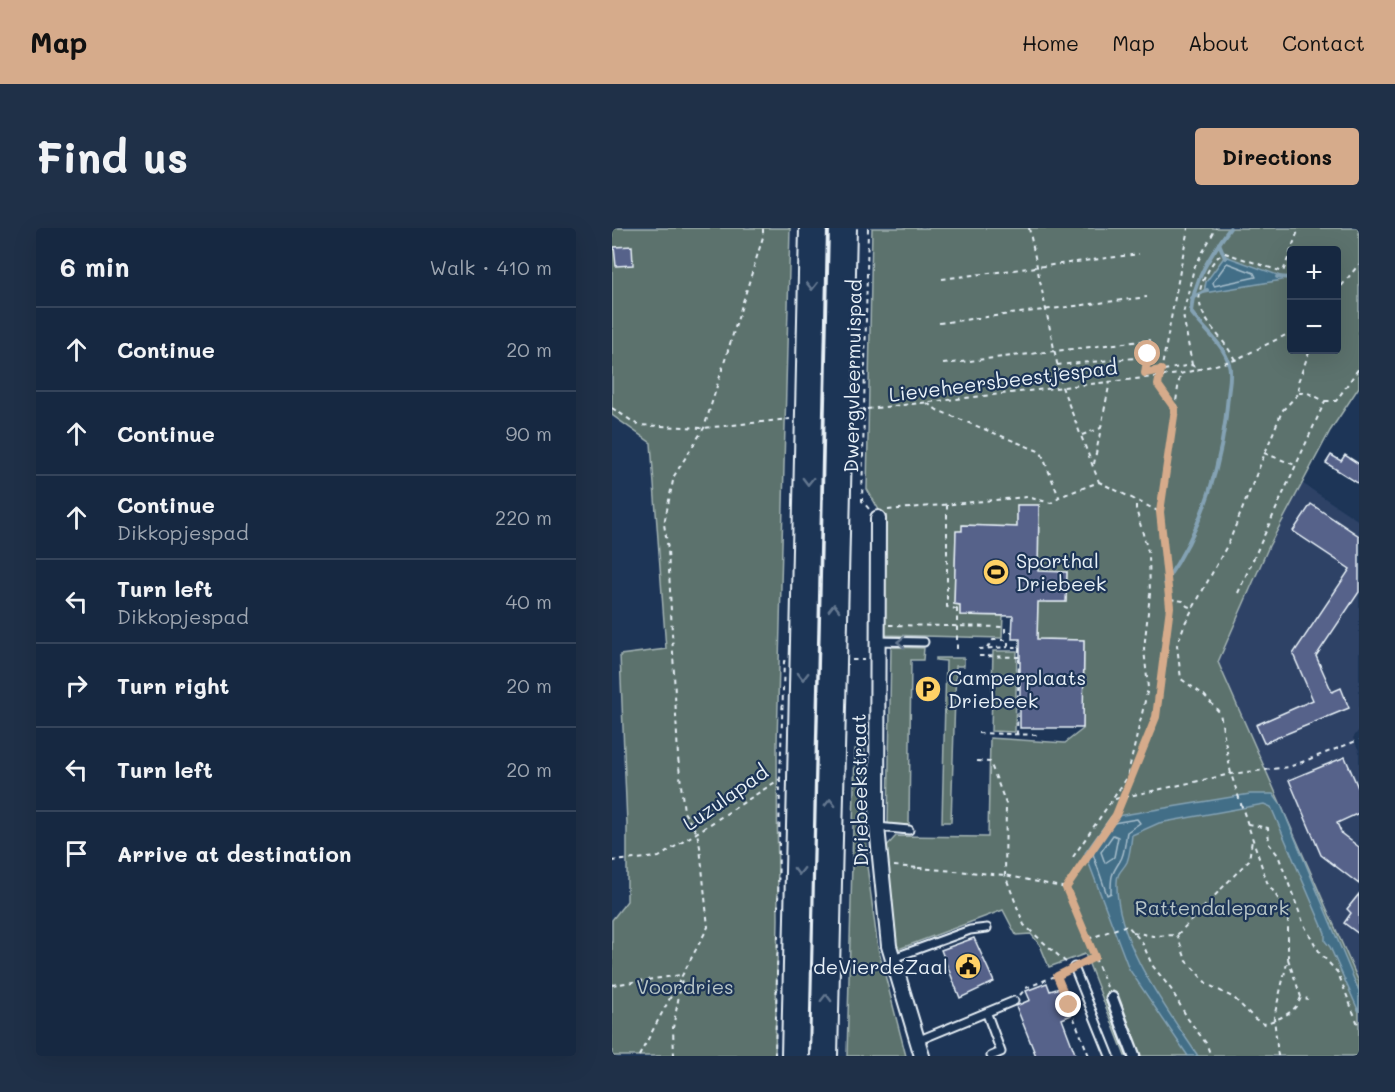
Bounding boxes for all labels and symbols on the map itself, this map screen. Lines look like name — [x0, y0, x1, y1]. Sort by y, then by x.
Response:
street label: Dwergvleermuispad — [837, 279, 867, 473]
one-way arrow — [806, 282, 818, 291]
route start — [1134, 340, 1160, 366]
street label: Lieveheersbeestjespad — [887, 353, 1119, 407]
one-way arrow — [801, 477, 814, 486]
place label: Sporthal Driebeek — [1016, 547, 1106, 596]
sports icon: Sporthal Driebeek — [981, 557, 1011, 587]
one-way arrow — [828, 603, 841, 612]
one-way arrow — [896, 636, 905, 648]
place label: Camperplaats Driebeek — [948, 664, 1086, 713]
one-way arrow — [797, 672, 810, 681]
parking icon: Camperplaats Driebeek — [913, 674, 943, 704]
street label: Driebeekstraat — [845, 713, 873, 867]
street label: Luzulapad — [677, 758, 773, 836]
one-way arrow — [824, 798, 836, 807]
one-way arrow — [793, 867, 805, 876]
park label: Rattendalepark — [1135, 894, 1289, 920]
public building icon: deVierdeZaal — [953, 951, 983, 981]
place label: deVierdeZaal — [813, 953, 948, 979]
park label: Voordries — [636, 973, 734, 999]
route end — [1055, 991, 1081, 1017]
one-way arrow — [819, 993, 832, 1002]

